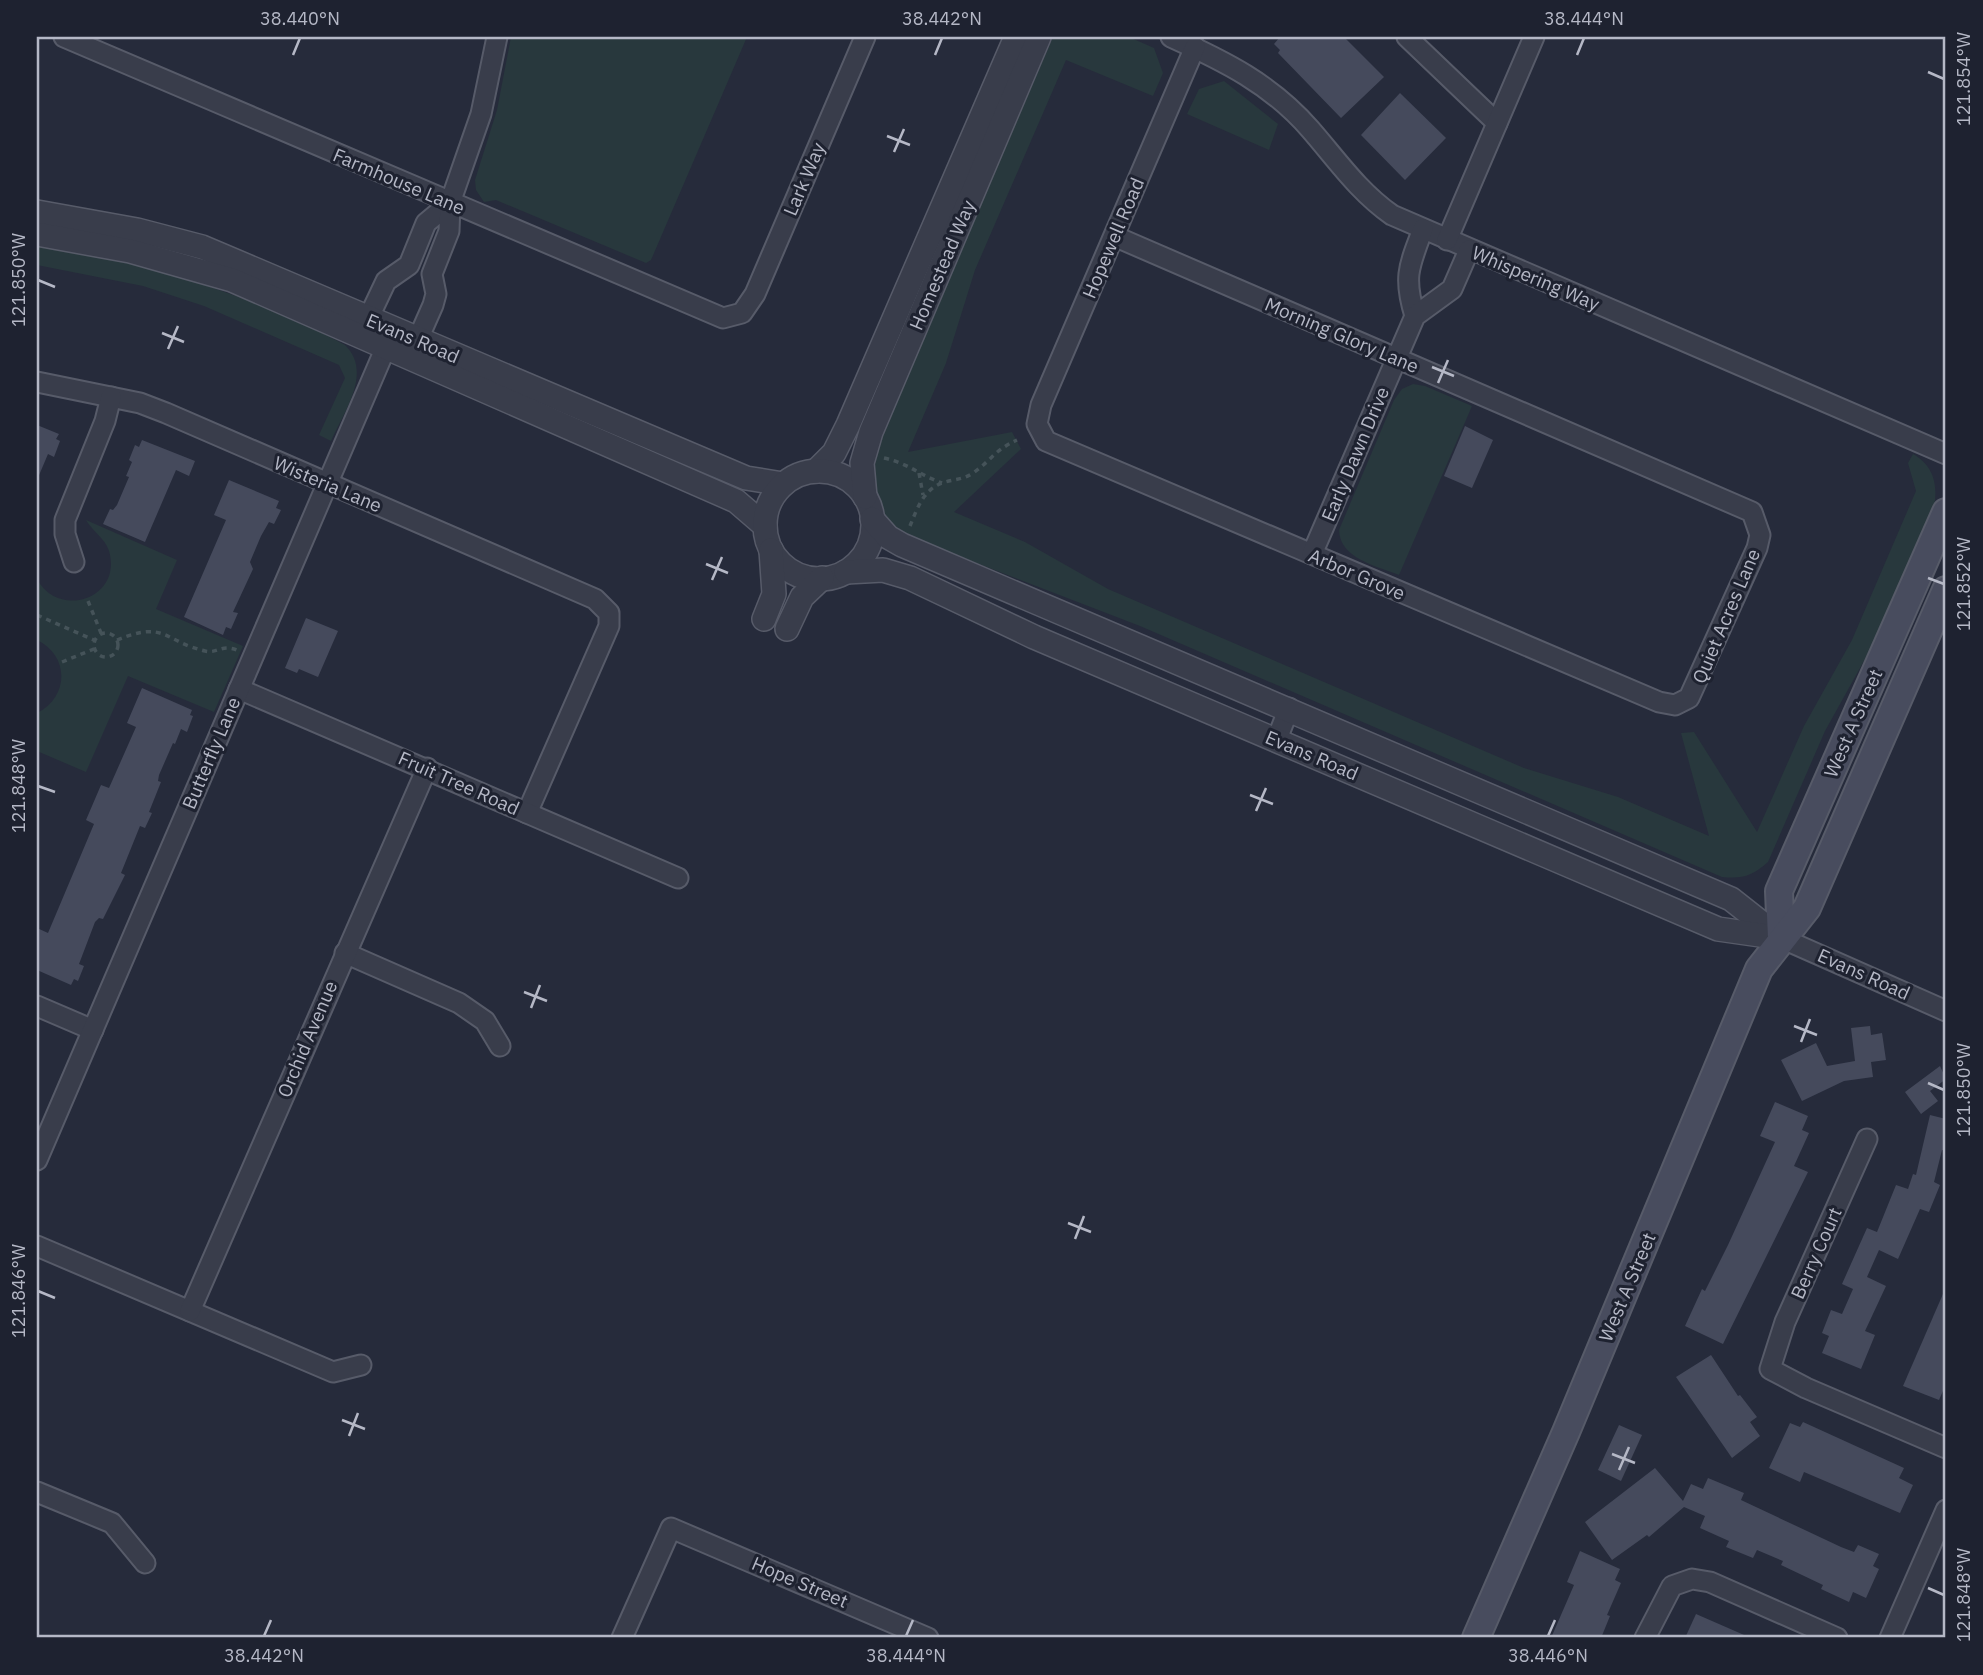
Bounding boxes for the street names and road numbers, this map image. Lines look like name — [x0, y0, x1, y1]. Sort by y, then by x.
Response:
street label: Lark Way — [778, 138, 830, 219]
street label: Farmhouse Lane — [329, 142, 469, 220]
street label: Hopewell Road — [1077, 174, 1149, 302]
street label: Homestead Way — [904, 196, 980, 334]
street label: Whispering Way — [1468, 240, 1604, 316]
street label: Morning Glory Lane — [1261, 292, 1423, 378]
street label: Evans Road — [363, 308, 463, 368]
street label: Early Dawn Drive — [1316, 383, 1394, 525]
street label: Wisteria Lane — [270, 450, 386, 518]
street label: Arbor Grove — [1305, 543, 1409, 605]
street label: Quiet Acres Lane — [1687, 545, 1765, 687]
street label: West A Street — [1818, 665, 1888, 781]
street label: Butterfly Lane — [177, 693, 245, 813]
street label: Evans Road — [1262, 725, 1362, 785]
street label: Fruit Tree Road — [395, 746, 523, 820]
street label: Evans Road — [1814, 943, 1914, 1005]
street label: Orchid Avenue — [272, 977, 342, 1101]
street label: Berry Court — [1785, 1203, 1847, 1303]
street label: West A Street — [1593, 1229, 1661, 1345]
street label: Hope Street — [748, 1551, 852, 1613]

